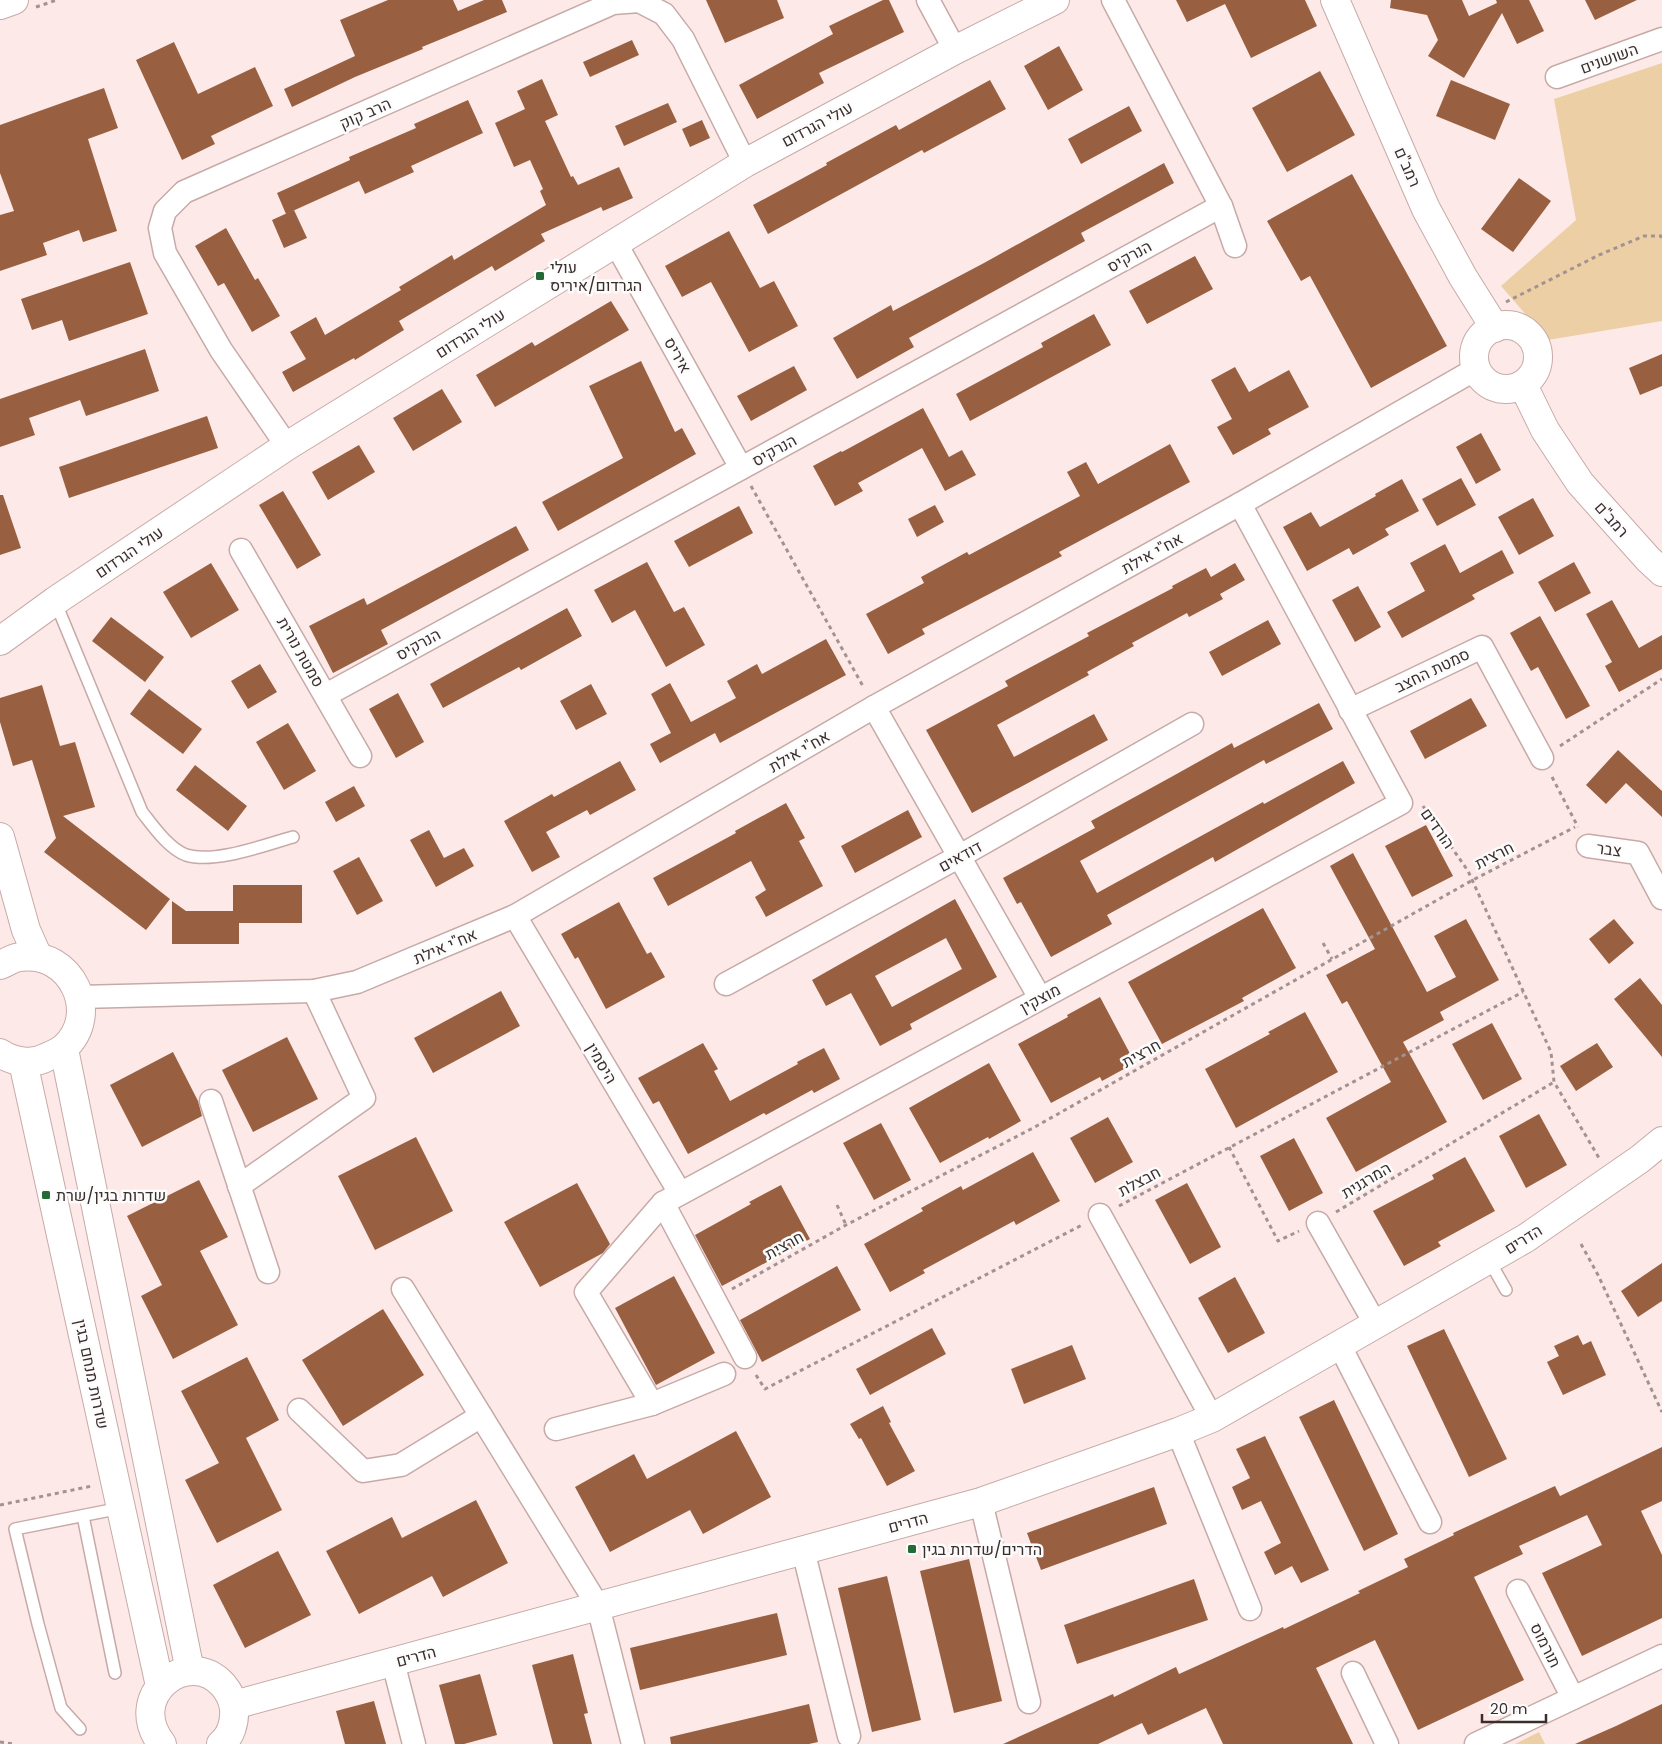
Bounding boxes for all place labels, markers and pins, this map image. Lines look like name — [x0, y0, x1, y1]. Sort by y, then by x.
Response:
place label: עולי הגרדום/איריס — [550, 256, 642, 297]
marker: עולי הגרדום/איריס — [534, 270, 546, 282]
place label: שדרות בגין/שרת — [56, 1184, 166, 1207]
marker: שדרות בגין/שרת — [40, 1189, 52, 1201]
place label: הדרים/שדרות בגין — [922, 1538, 1042, 1561]
marker: הדרים/שדרות בגין — [906, 1543, 918, 1555]

